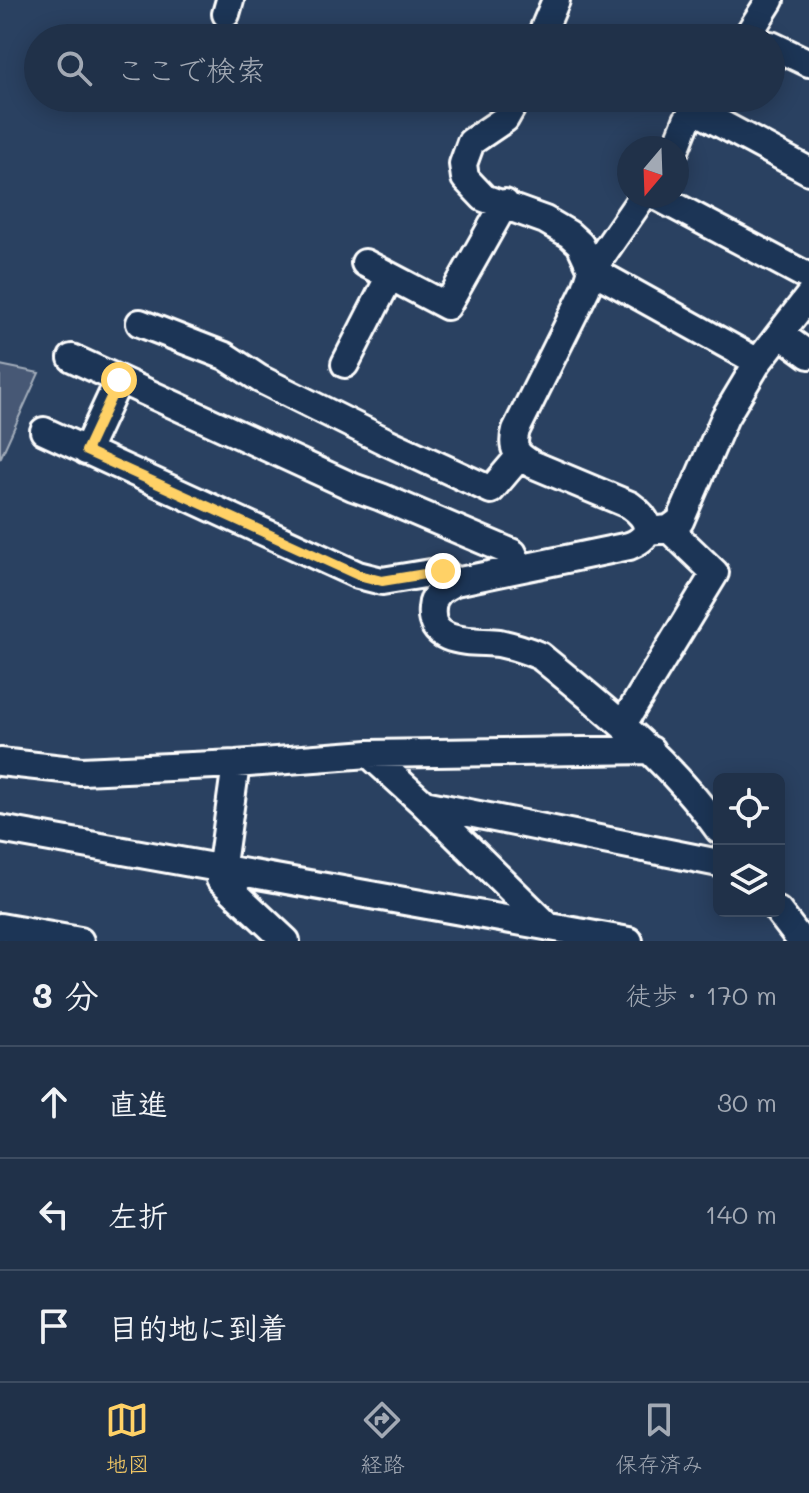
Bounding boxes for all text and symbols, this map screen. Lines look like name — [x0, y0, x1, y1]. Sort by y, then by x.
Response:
search box — [24, 24, 785, 112]
icon: search — [52, 46, 96, 90]
text: ここで検索 — [116, 49, 266, 89]
north arrow — [617, 136, 689, 208]
route start — [101, 362, 137, 398]
route end — [425, 553, 461, 589]
map controls — [713, 773, 785, 917]
button: locate — [713, 773, 785, 845]
button: layers — [713, 845, 785, 917]
text: 3 分 — [32, 972, 99, 1017]
text: 徒歩 · 170 m — [626, 978, 777, 1012]
icon: ahead — [32, 1080, 76, 1124]
text: 直進 — [108, 1083, 168, 1123]
text: 30 m — [717, 1085, 777, 1119]
icon: left — [32, 1192, 76, 1236]
text: 左折 — [108, 1195, 168, 1235]
text: 140 m — [705, 1197, 777, 1231]
icon: arrive — [32, 1304, 76, 1348]
text: 目的地に到着 — [108, 1307, 288, 1347]
tab: 地図 — [105, 1398, 150, 1478]
tab: 経路 — [360, 1398, 405, 1478]
tab: 保存済み — [615, 1398, 704, 1478]

